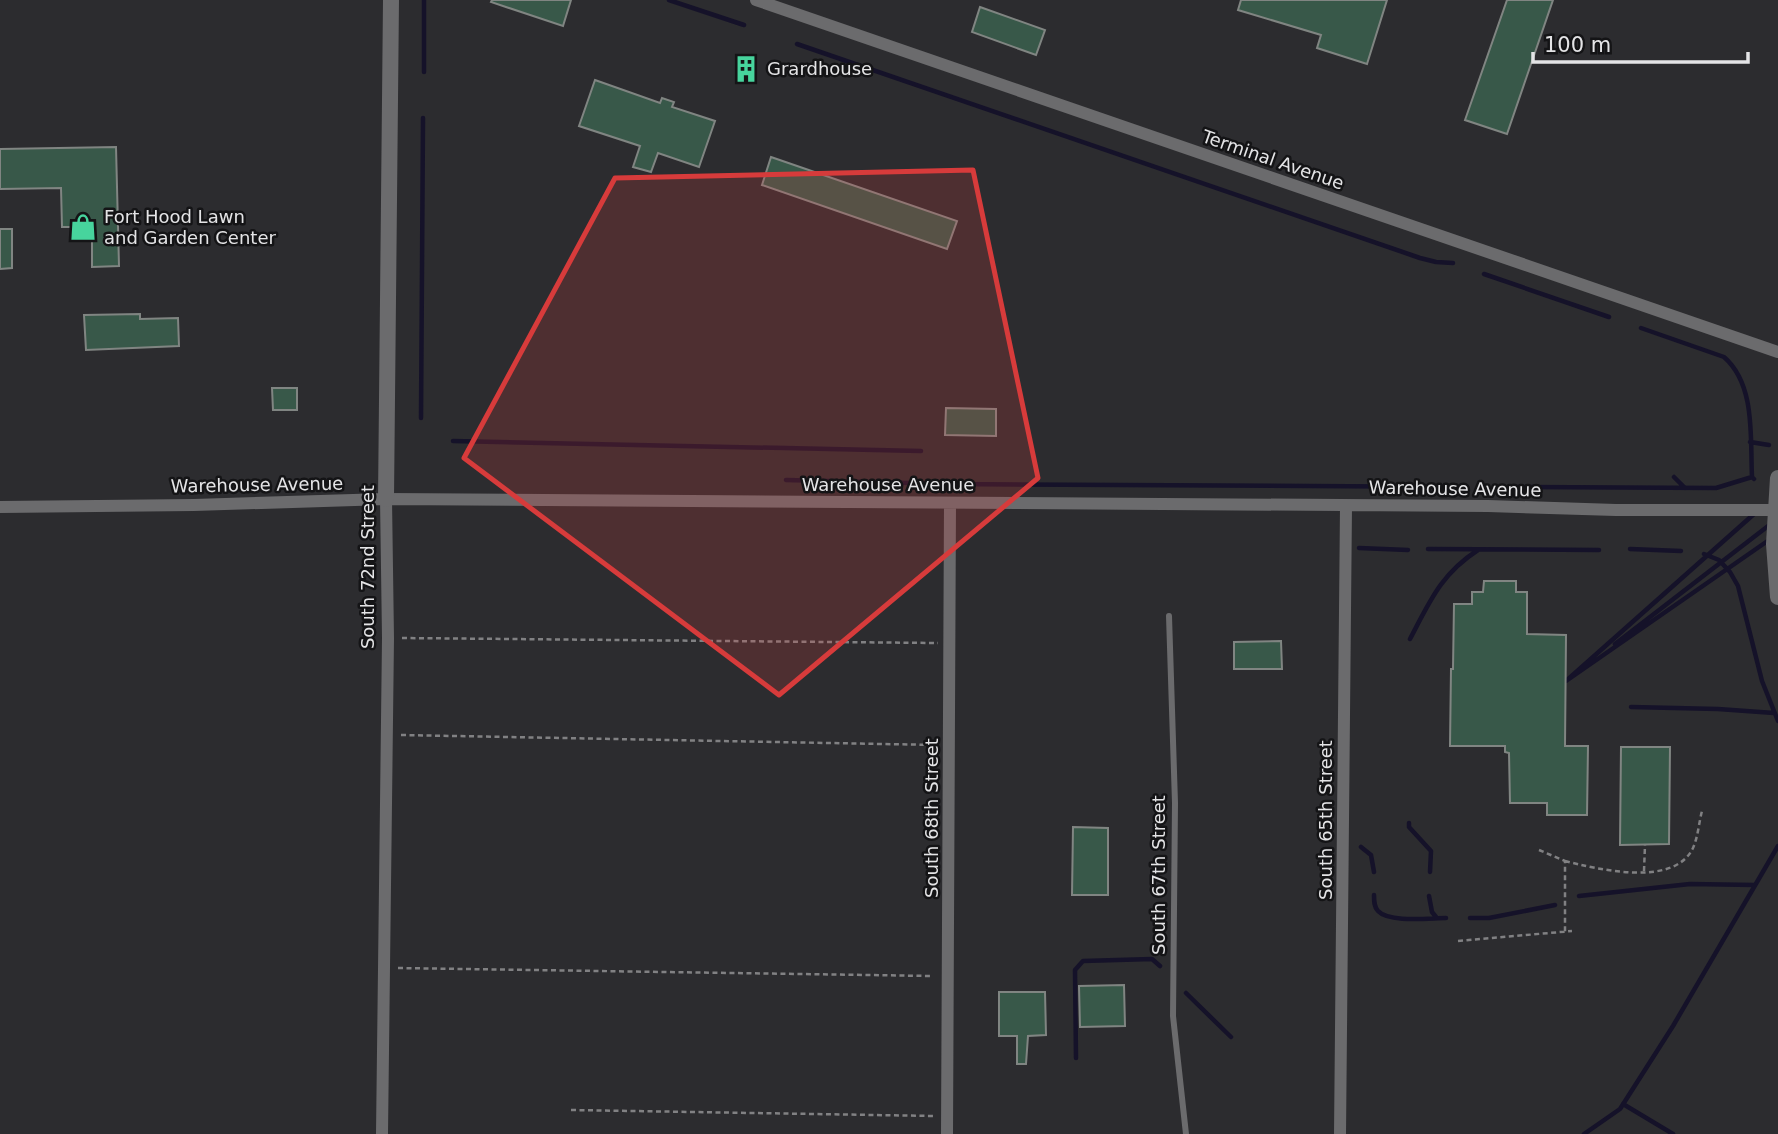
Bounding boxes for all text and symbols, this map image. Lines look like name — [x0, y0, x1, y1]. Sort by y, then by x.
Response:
scale bar — [1533, 21, 1748, 65]
text: 100 m — [1544, 33, 1611, 57]
building icon: Grardhouse — [731, 54, 761, 84]
place label: Grardhouse — [767, 58, 872, 79]
street label: Terminal Avenue — [1199, 125, 1347, 194]
place label: Fort Hood Lawn and Garden Center — [104, 206, 276, 248]
shop icon: Fort Hood Lawn and Garden Center — [68, 212, 98, 242]
street label: Warehouse Avenue — [171, 472, 343, 497]
street label: Warehouse Avenue — [802, 474, 974, 495]
street label: Warehouse Avenue — [1369, 476, 1541, 501]
street label: South 72nd Street — [357, 485, 378, 649]
street label: South 68th Street — [921, 738, 942, 898]
street label: South 65th Street — [1315, 740, 1336, 900]
street label: South 67th Street — [1148, 795, 1169, 955]

